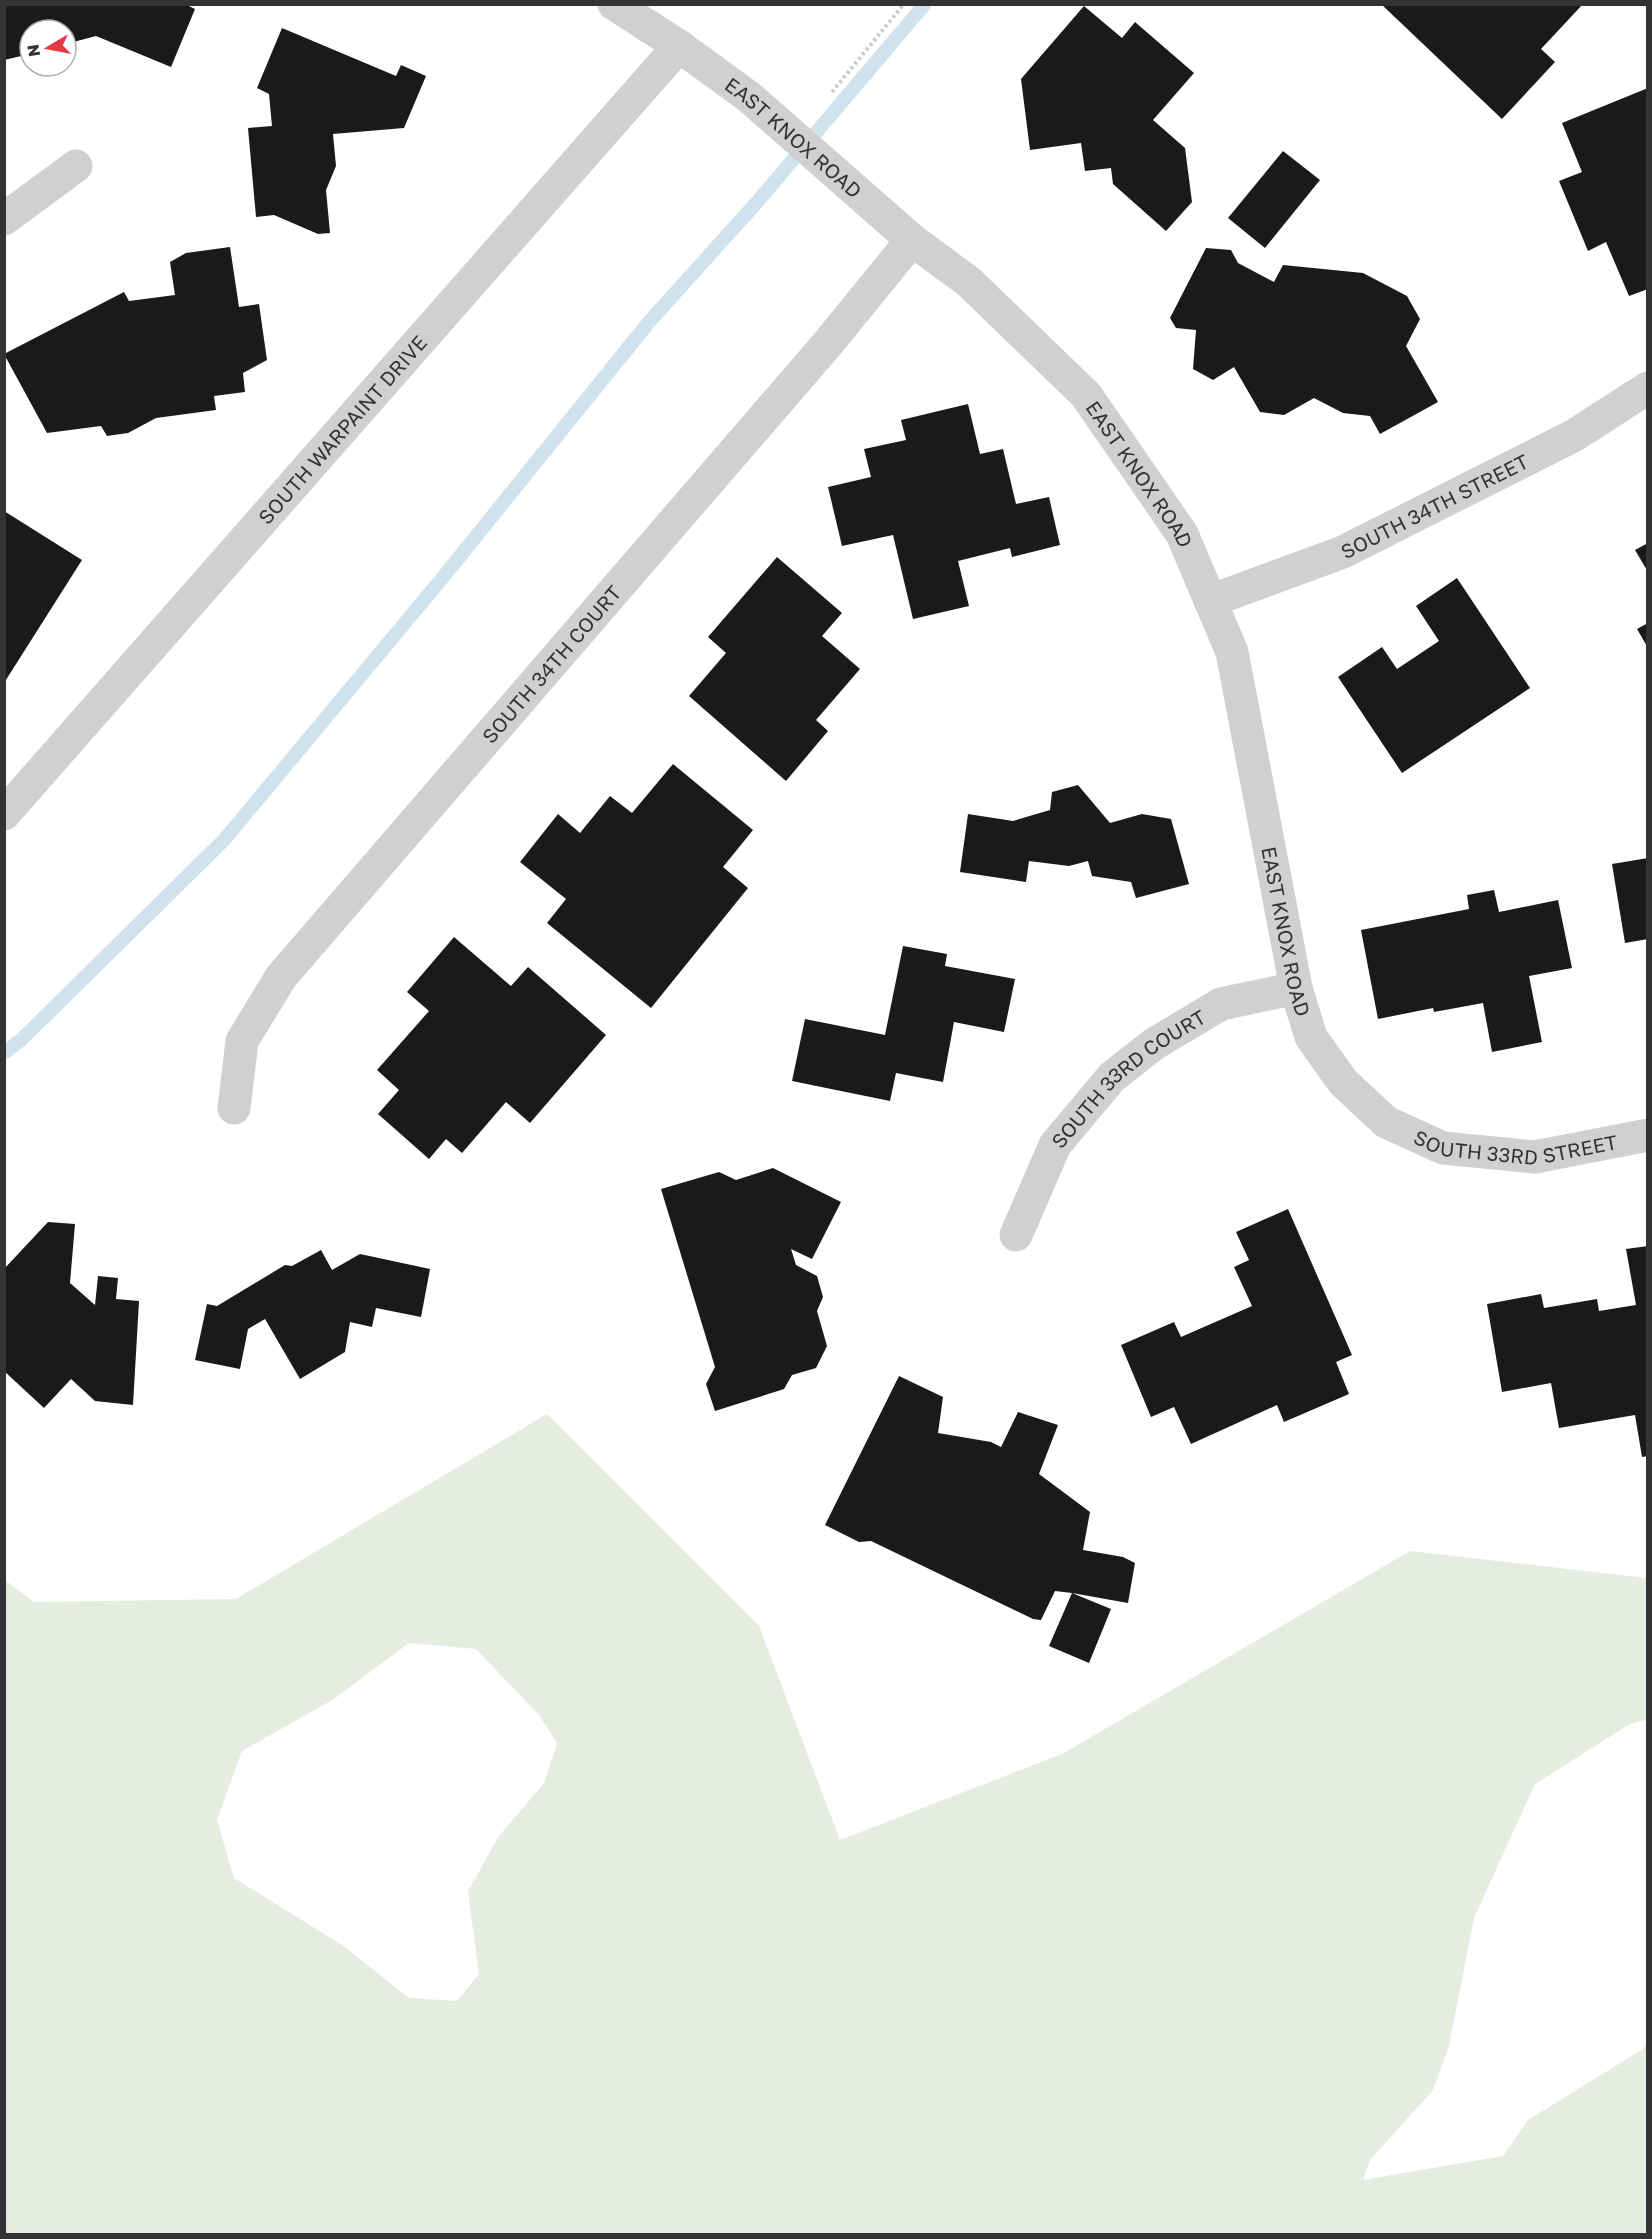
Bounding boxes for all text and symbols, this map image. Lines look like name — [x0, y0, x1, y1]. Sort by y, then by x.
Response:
north arrow — [18, 18, 78, 78]
text: N — [22, 43, 44, 58]
street label: EAST KNOX ROAD — [721, 72, 867, 202]
street label: SOUTH WARPAINT DRIVE — [253, 330, 431, 529]
street label: EAST KNOX ROAD — [1082, 396, 1198, 551]
street label: SOUTH 34TH STREET — [1336, 449, 1532, 563]
street label: SOUTH 34TH COURT — [477, 580, 626, 748]
street label: EAST KNOX ROAD — [1257, 845, 1316, 1019]
street label: SOUTH 33RD COURT — [1046, 1004, 1210, 1153]
street label: SOUTH 33RD STREET — [1410, 1124, 1619, 1169]

